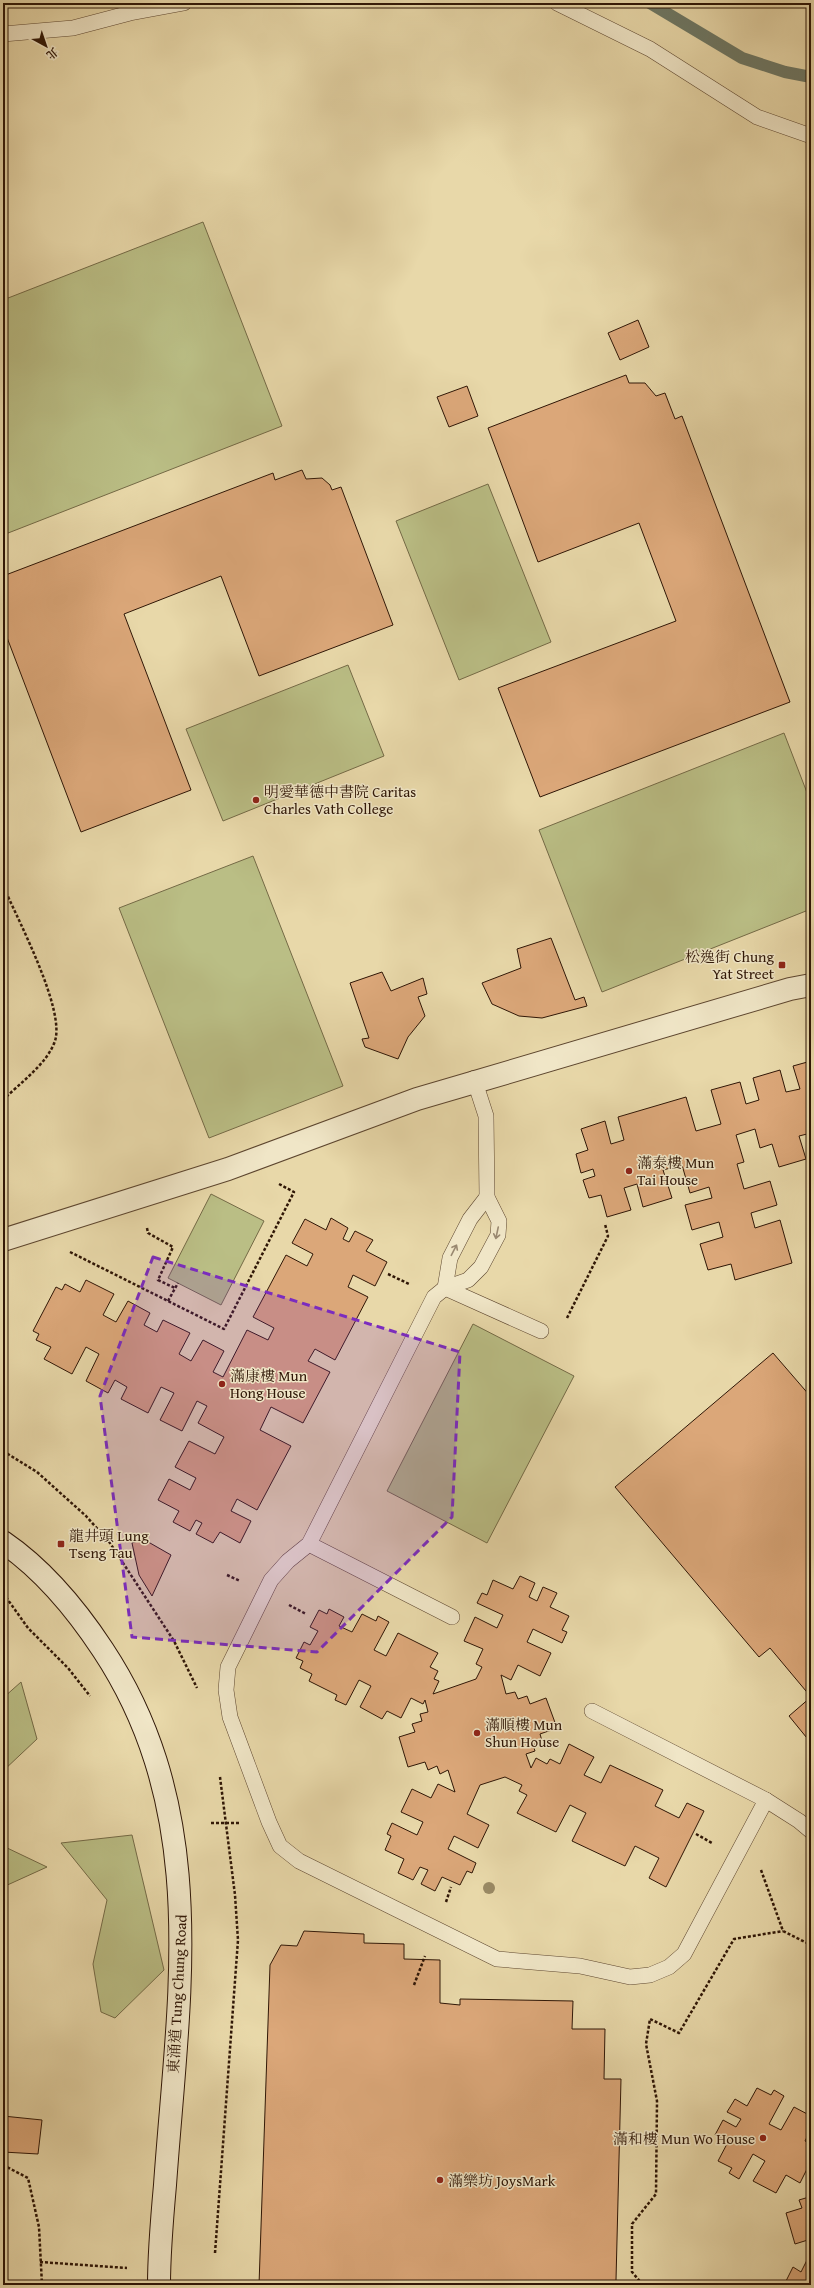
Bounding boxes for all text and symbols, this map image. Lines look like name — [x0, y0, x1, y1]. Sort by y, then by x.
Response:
north arrow — [26, 26, 66, 66]
text: 北 — [43, 44, 62, 63]
place label: 明愛華德中書院 Caritas Charles Vath College — [264, 781, 416, 819]
marker: 明愛華德中書院 Caritas Charles Vath College — [251, 795, 261, 805]
place label: 松逸街 Chung Yat Street — [685, 946, 775, 984]
marker: 松逸街 Chung Yat Street — [777, 960, 787, 970]
place label: 滿泰樓 Mun Tai House — [637, 1152, 715, 1190]
marker: 滿泰樓 Mun Tai House — [624, 1166, 634, 1176]
one-way arrow — [493, 1226, 501, 1239]
one-way arrow — [451, 1245, 458, 1257]
place label: 滿康樓 Mun Hong House — [230, 1365, 308, 1403]
marker: 滿康樓 Mun Hong House — [217, 1379, 227, 1389]
place label: 龍井頭 Lung Tseng Tau — [69, 1525, 149, 1563]
marker: 龍井頭 Lung Tseng Tau — [56, 1539, 66, 1549]
place label: 滿順樓 Mun Shun House — [485, 1714, 563, 1752]
marker: 滿順樓 Mun Shun House — [472, 1728, 482, 1738]
street label: 東涌道 Tung Chung Road — [162, 1914, 192, 2074]
place label: 滿和樓 Mun Wo House — [613, 2128, 755, 2149]
marker: 滿和樓 Mun Wo House — [758, 2133, 768, 2143]
place label: 滿樂坊 JoysMark — [448, 2170, 556, 2191]
marker: 滿樂坊 JoysMark — [435, 2175, 445, 2185]

